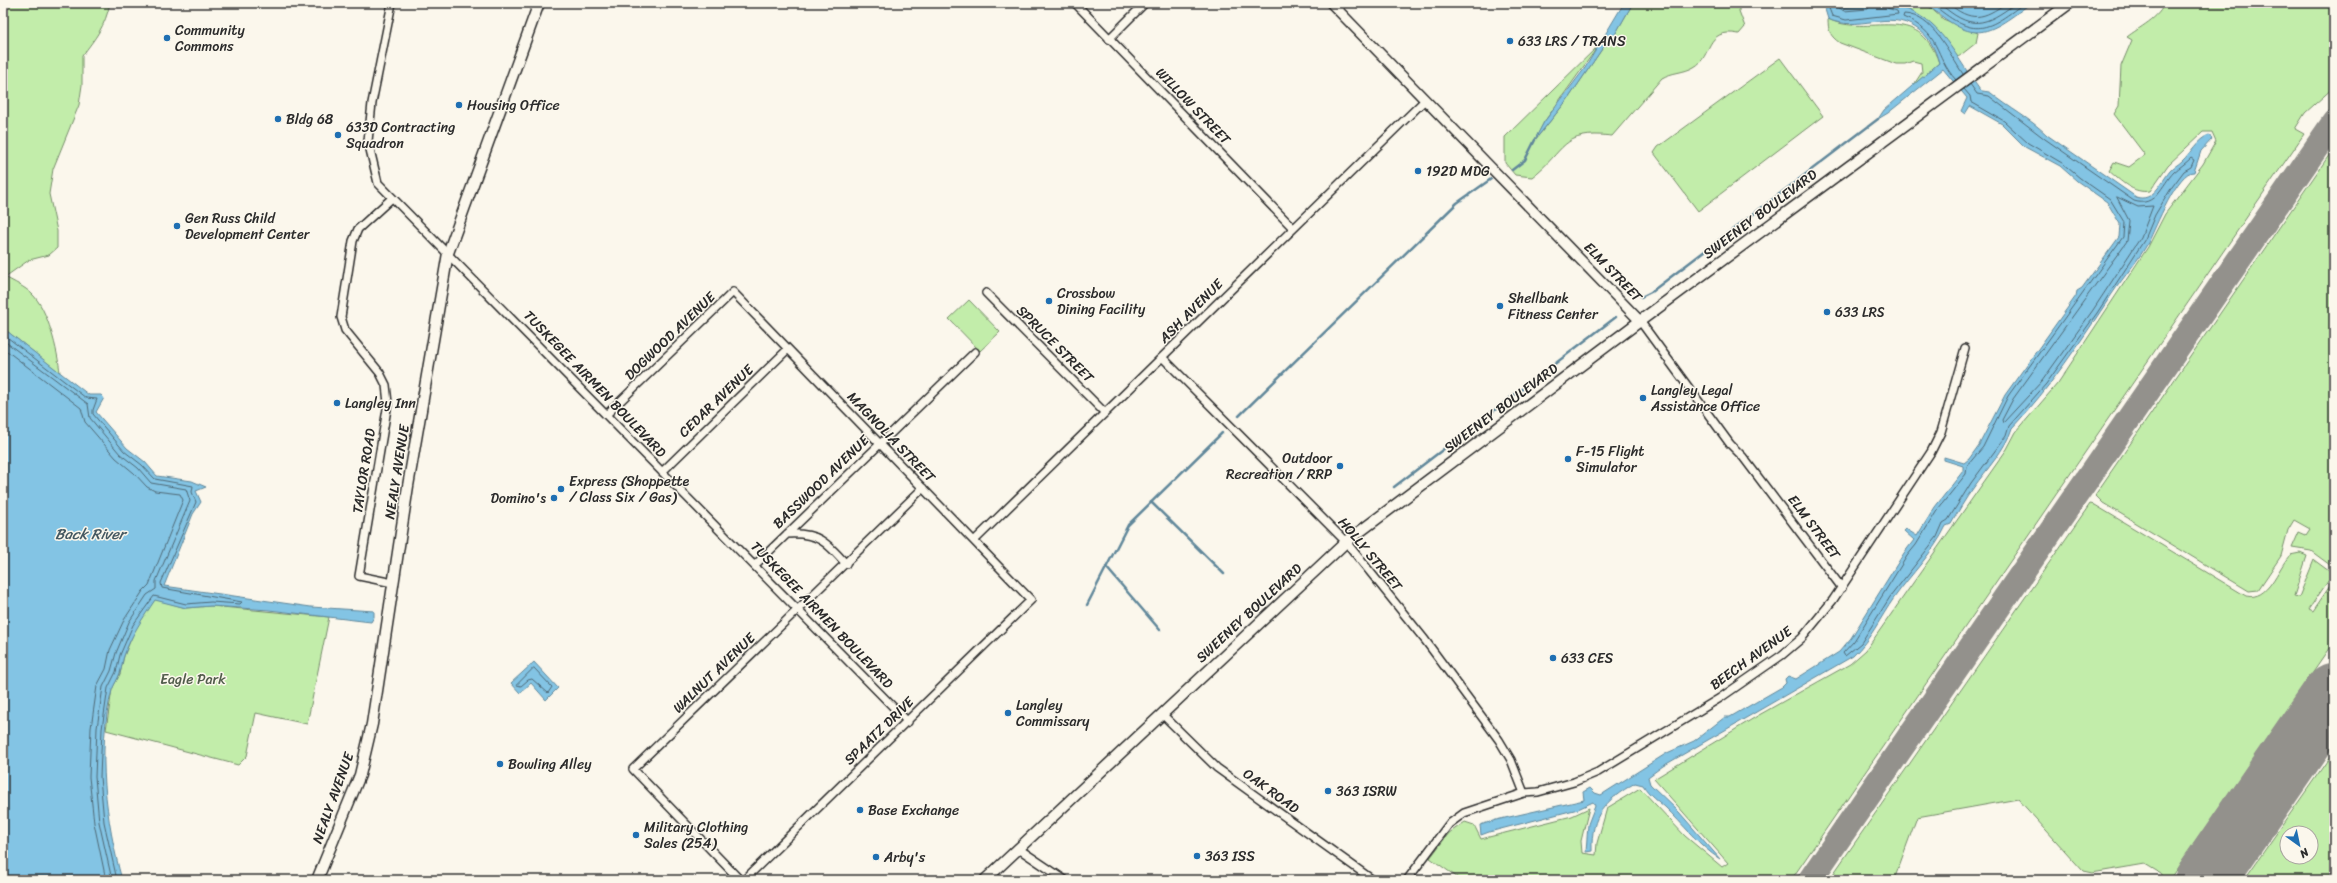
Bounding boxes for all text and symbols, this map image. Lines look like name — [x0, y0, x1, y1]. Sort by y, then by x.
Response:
place label: Community Commons — [175, 18, 245, 59]
place label: 633 LRS / TRANS — [1518, 29, 1626, 54]
marker: Community Commons — [162, 33, 172, 43]
marker: 633 LRS / TRANS — [1505, 36, 1515, 46]
street label: WILLOW STREET — [1149, 61, 1238, 152]
place label: Housing Office — [467, 93, 560, 118]
marker: Housing Office — [454, 100, 464, 110]
place label: Bldg 68 — [286, 107, 334, 132]
marker: Bldg 68 — [273, 114, 283, 124]
place label: 633D Contracting Squadron — [346, 115, 455, 156]
marker: 633D Contracting Squadron — [333, 130, 343, 140]
place label: 192D MDG — [1426, 159, 1490, 184]
street label: SWEENEY BOULEVARD — [1697, 162, 1823, 266]
marker: 192D MDG — [1413, 166, 1423, 176]
place label: Gen Russ Child Development Center — [185, 206, 311, 247]
marker: Gen Russ Child Development Center — [172, 221, 182, 231]
street label: ELM STREET — [1578, 236, 1649, 309]
street label: ASH AVENUE — [1152, 272, 1230, 350]
place label: Crossbow Dining Facility — [1057, 281, 1146, 322]
street label: DOGWOOD AVENUE — [618, 285, 722, 386]
place label: Shellbank Fitness Center — [1508, 286, 1599, 327]
marker: Crossbow Dining Facility — [1044, 296, 1054, 306]
street label: SPRUCE STREET — [1010, 299, 1101, 390]
place label: 633 LRS — [1835, 300, 1885, 325]
marker: Shellbank Fitness Center — [1495, 301, 1505, 311]
street label: TUSKEGEE AIRMEN BOULEVARD — [517, 304, 673, 464]
marker: 633 LRS — [1822, 307, 1832, 317]
street label: SWEENEY BOULEVARD — [1438, 356, 1564, 460]
street label: CEDAR AVENUE — [672, 357, 760, 444]
place label: Langley Legal Assistance Office — [1650, 378, 1760, 419]
street label: MAGNOLIA STREET — [841, 385, 942, 490]
place label: Langley Inn — [345, 391, 416, 416]
marker: Langley Legal Assistance Office — [1638, 393, 1648, 403]
marker: Langley Inn — [332, 398, 342, 408]
street label: NEALY AVENUE — [377, 422, 417, 521]
street label: TAYLOR ROAD — [345, 426, 383, 515]
street label: BASSWOOD AVENUE — [767, 428, 876, 535]
place label: F-15 Flight Simulator — [1576, 439, 1644, 480]
place label: Outdoor Recreation / RRP — [1226, 446, 1333, 487]
marker: F-15 Flight Simulator — [1563, 454, 1573, 464]
marker: Outdoor Recreation / RRP — [1335, 461, 1345, 471]
place label: Express (Shoppette / Class Six / Gas) — [569, 469, 690, 510]
marker: Express (Shoppette / Class Six / Gas) — [556, 484, 566, 494]
place label: Domino's — [490, 486, 546, 511]
street label: ELM STREET — [1781, 489, 1848, 566]
marker: Domino's — [549, 493, 559, 503]
street label: HOLLY STREET — [1331, 511, 1410, 598]
water label: Back River — [55, 521, 128, 547]
street label: TUSKEGEE AIRMEN BOULEVARD — [744, 535, 900, 695]
street label: SWEENEY BOULEVARD — [1190, 556, 1308, 669]
street label: BEECH AVENUE — [1704, 619, 1799, 697]
street label: WALNUT AVENUE — [667, 626, 762, 719]
place label: 633 CES — [1561, 646, 1613, 671]
marker: 633 CES — [1548, 653, 1558, 663]
park label: Eagle Park — [160, 667, 226, 692]
street label: SPAATZ DRIVE — [838, 690, 921, 771]
place label: Langley Commissary — [1016, 693, 1090, 734]
marker: Langley Commissary — [1003, 708, 1013, 718]
street label: NEALY AVENUE — [305, 748, 361, 847]
place label: Bowling Alley — [508, 752, 592, 777]
marker: Bowling Alley — [495, 759, 505, 769]
street label: OAK ROAD — [1237, 762, 1305, 821]
place label: 363 ISRW — [1336, 779, 1397, 804]
marker: 363 ISRW — [1323, 786, 1333, 796]
place label: Base Exchange — [868, 798, 959, 823]
marker: Base Exchange — [855, 805, 865, 815]
place label: Military Clothing Sales (254) — [644, 815, 748, 856]
north arrow — [2279, 825, 2319, 865]
marker: Military Clothing Sales (254) — [631, 830, 641, 840]
text: N — [2295, 842, 2313, 863]
place label: 363 ISS — [1205, 844, 1255, 869]
place label: Arby's — [883, 845, 926, 870]
marker: 363 ISS — [1192, 851, 1202, 861]
marker: Arby's — [871, 852, 881, 862]

